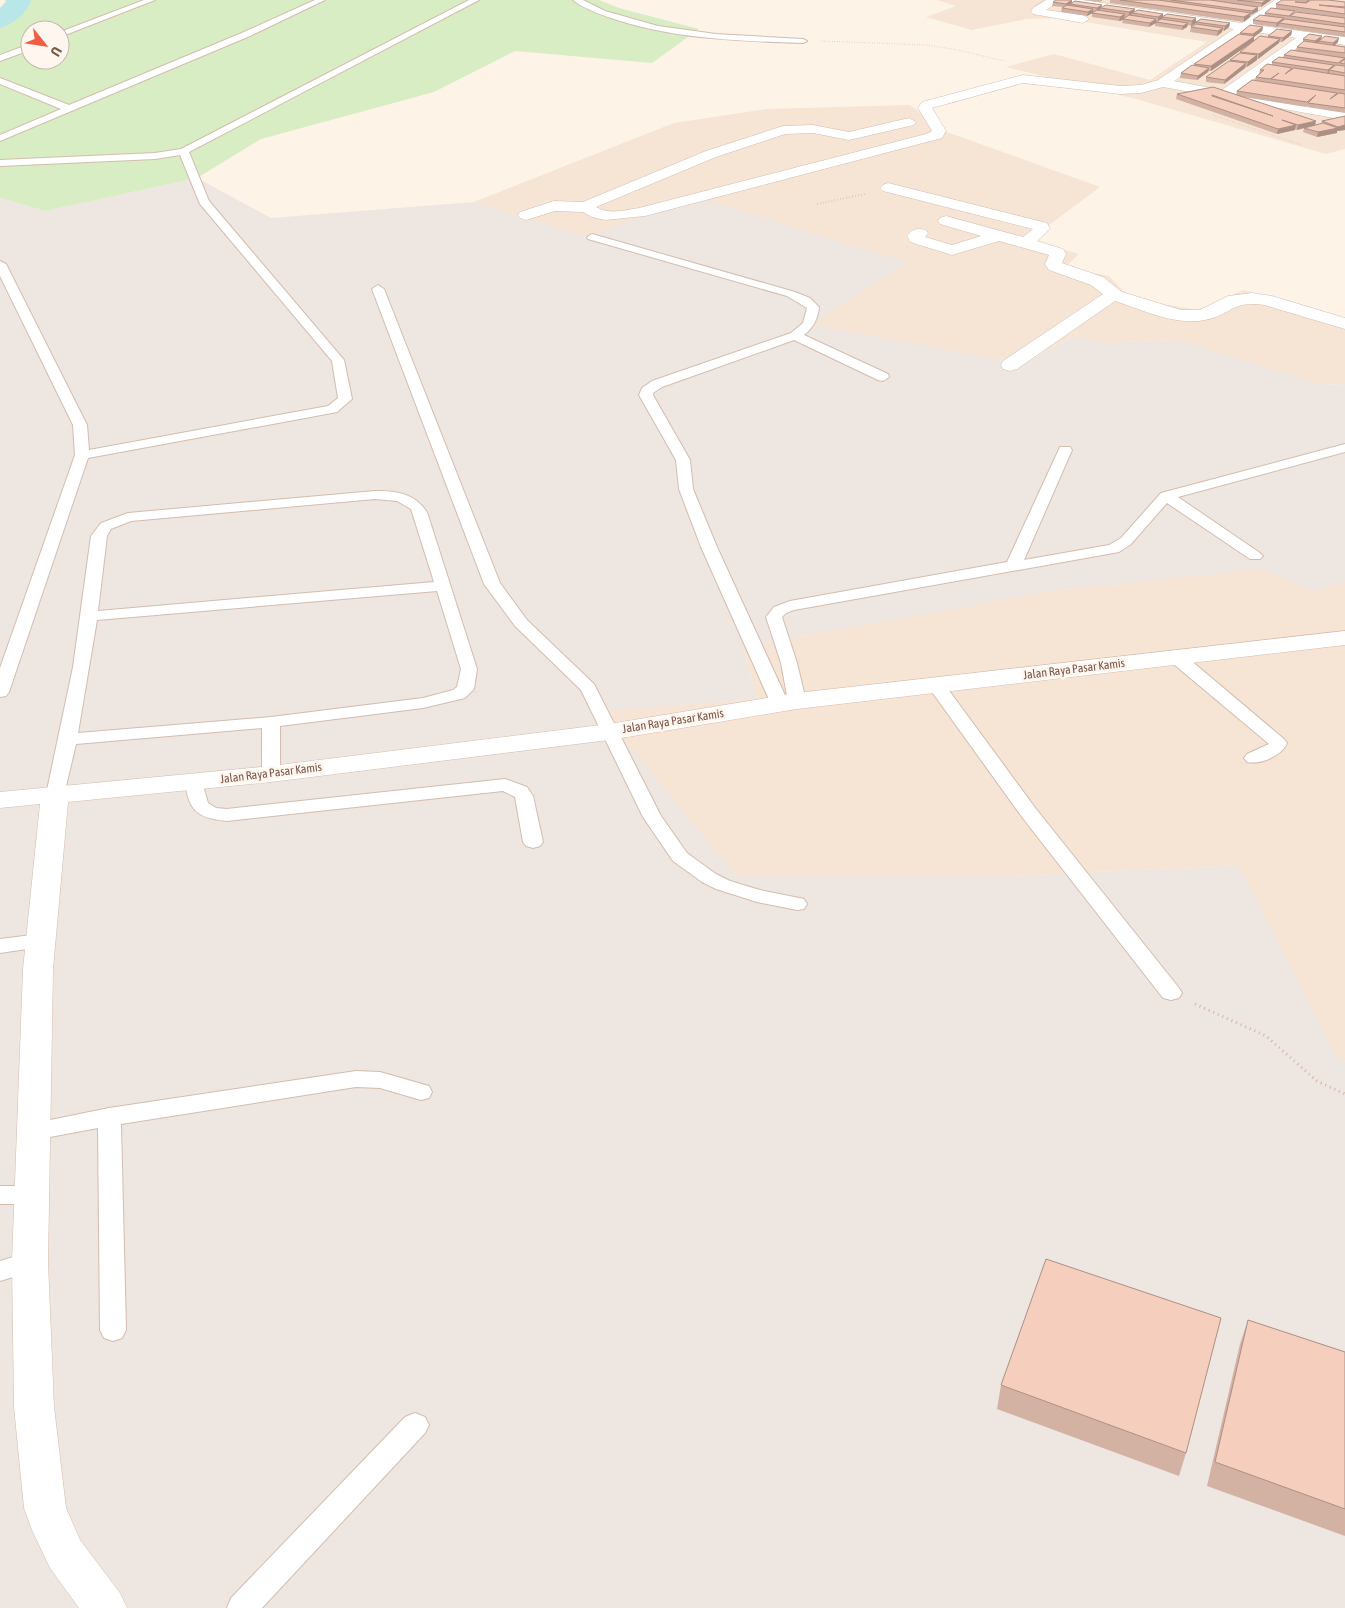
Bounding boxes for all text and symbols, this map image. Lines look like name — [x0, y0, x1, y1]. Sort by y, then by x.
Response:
north arrow — [20, 20, 70, 70]
text: U — [47, 44, 65, 59]
street label: Jalan Raya Pasar Kamis — [1022, 656, 1126, 682]
street label: Jalan Raya Pasar Kamis — [621, 706, 725, 736]
street label: Jalan Raya Pasar Kamis — [219, 760, 323, 786]

